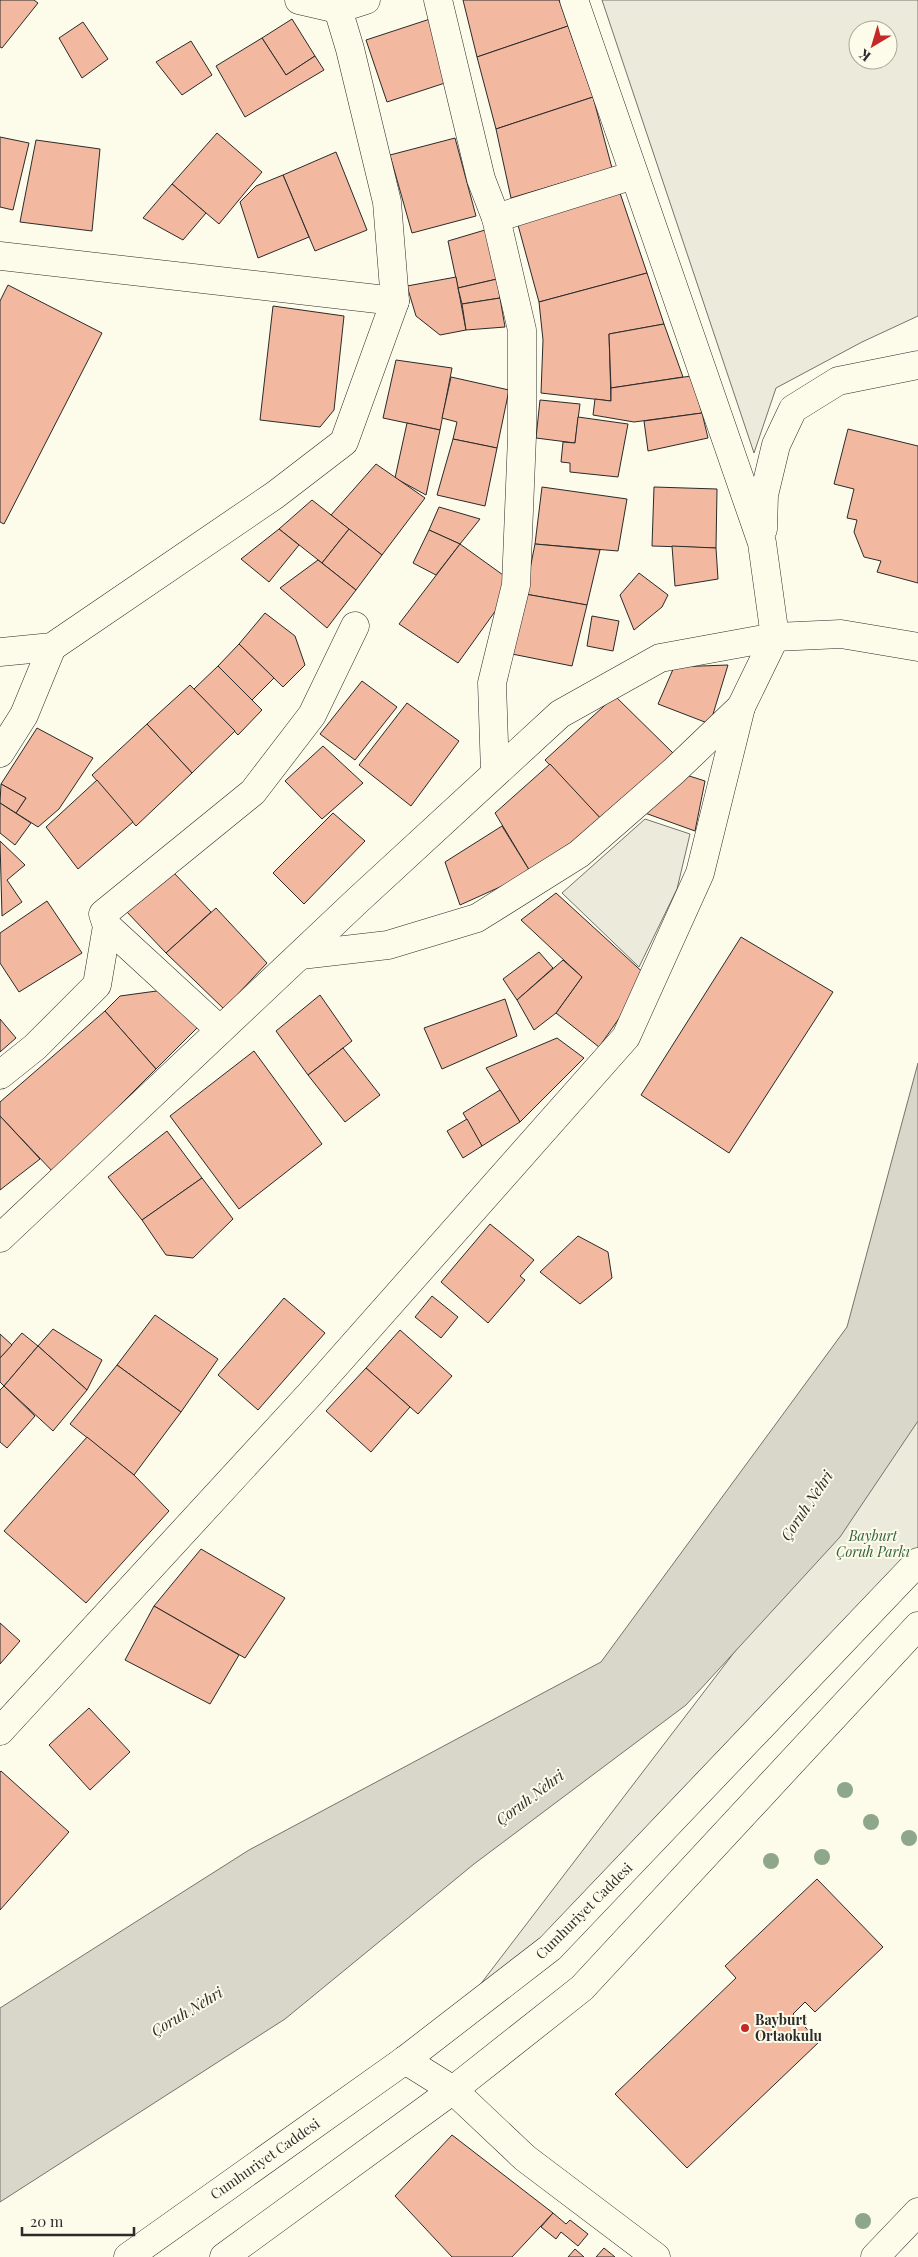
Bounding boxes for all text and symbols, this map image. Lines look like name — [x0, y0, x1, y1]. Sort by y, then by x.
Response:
north arrow — [848, 20, 898, 70]
text: K — [854, 44, 874, 66]
water label: Çoruh Nehri — [775, 1466, 837, 1544]
park label: Bayburt Çoruh Parkı — [836, 1526, 910, 1561]
water label: Çoruh Nehri — [491, 1765, 568, 1829]
street label: Cumhuriyet Caddesi — [531, 1858, 636, 1963]
water label: Çoruh Nehri — [147, 1982, 226, 2040]
place label: Bayburt Ortaokulu — [755, 2010, 823, 2045]
marker: Bayburt Ortaokulu — [739, 2022, 751, 2034]
street label: Cumhuriyet Caddesi — [206, 2114, 323, 2203]
scale bar — [22, 2204, 135, 2236]
text: 20 m — [30, 2211, 64, 2231]

